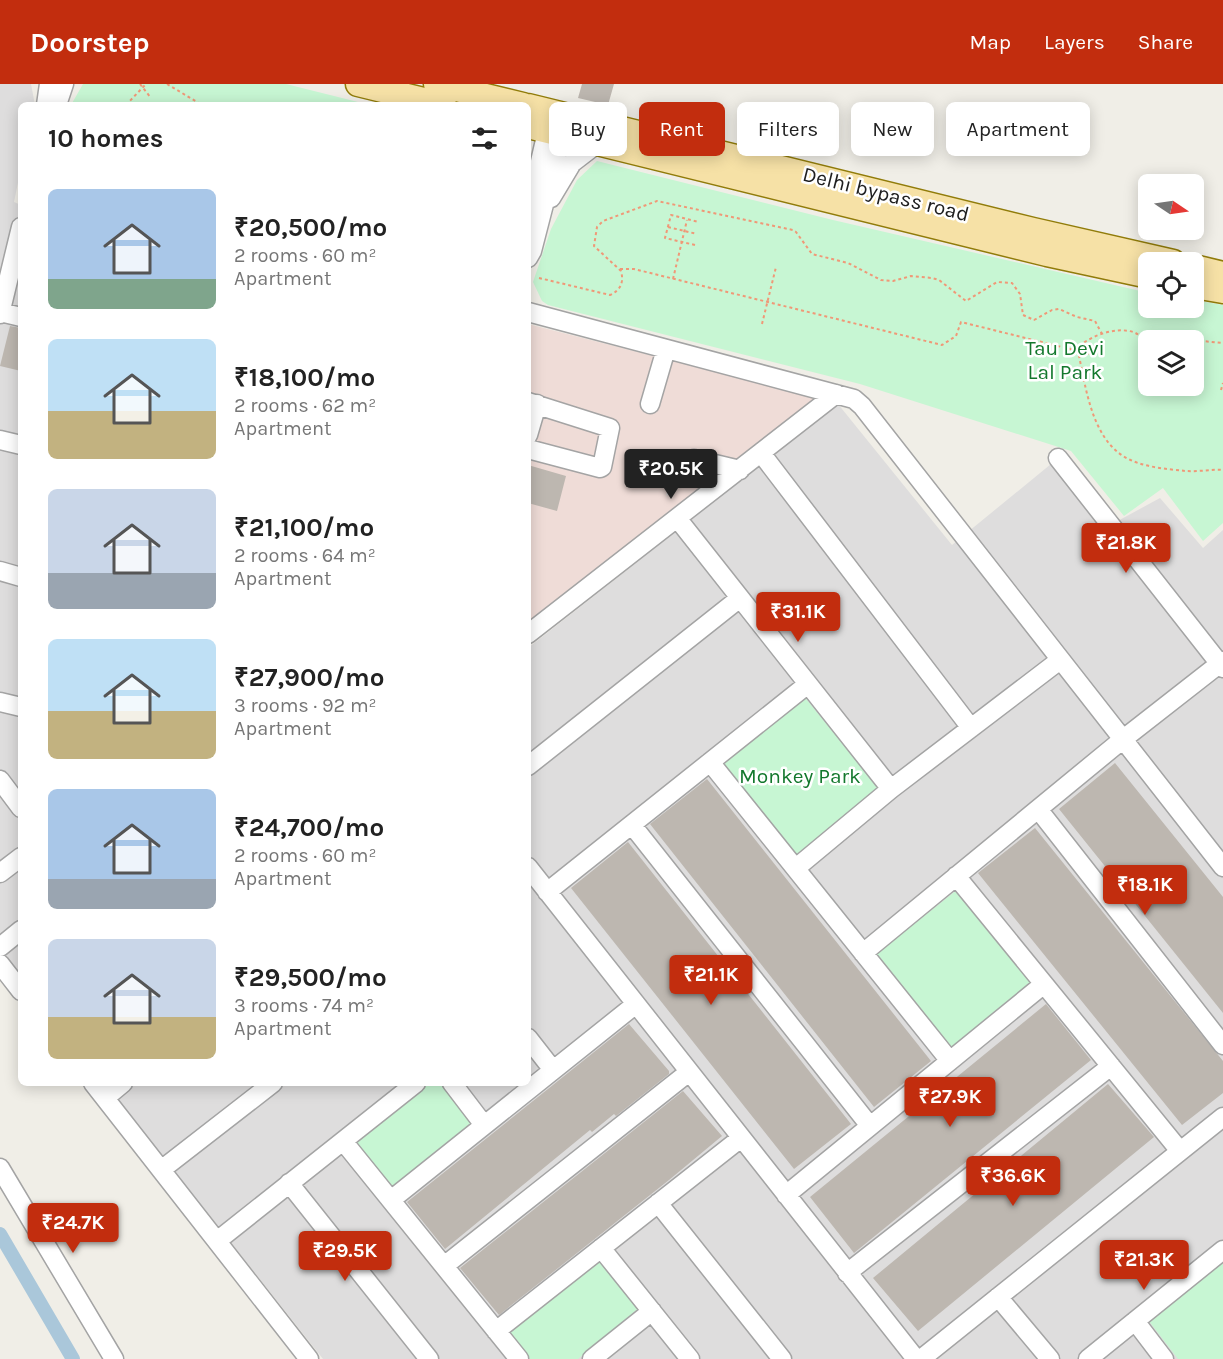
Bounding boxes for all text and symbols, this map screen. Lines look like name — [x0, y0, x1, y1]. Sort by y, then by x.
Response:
text: Doorstep — [30, 26, 150, 59]
text: Map — [969, 30, 1011, 54]
text: Layers — [1044, 30, 1105, 54]
text: Share — [1138, 30, 1193, 54]
chip: Buy — [549, 102, 627, 156]
chip: Rent — [639, 102, 725, 156]
chip: Filters — [737, 102, 839, 156]
chip: New — [851, 102, 934, 156]
chip: Apartment — [946, 102, 1090, 156]
icon: filters — [468, 122, 501, 155]
text: 10 homes — [48, 123, 163, 154]
street label: Delhi bypass road — [800, 162, 972, 226]
north arrow — [1138, 174, 1204, 240]
map controls — [1138, 174, 1204, 396]
text: ₹20,500/mo — [234, 212, 387, 243]
icon: home — [96, 213, 168, 285]
text: 2 rooms · 60 m² — [234, 244, 377, 267]
button: locate — [1138, 252, 1204, 318]
text: Apartment — [234, 267, 332, 290]
button: layers — [1138, 330, 1204, 396]
park label: Tau Devi Lal Park — [1025, 336, 1105, 384]
text: ₹18,100/mo — [234, 362, 375, 393]
icon: home — [96, 363, 168, 435]
text: 2 rooms · 62 m² — [234, 394, 376, 417]
text: Apartment — [234, 417, 332, 440]
pin: ₹20.5K — [622, 449, 720, 500]
text: ₹20.5K — [638, 457, 704, 480]
text: ₹21,100/mo — [234, 512, 374, 543]
icon: home — [96, 513, 168, 585]
pin: ₹21.8K — [1077, 523, 1175, 574]
text: ₹21.8K — [1096, 531, 1156, 554]
text: 2 rooms · 64 m² — [234, 544, 376, 567]
text: Apartment — [234, 567, 332, 590]
pin: ₹31.1K — [749, 592, 847, 643]
text: ₹31.1K — [770, 600, 826, 623]
text: ₹27,900/mo — [234, 662, 385, 693]
icon: home — [96, 663, 168, 735]
text: 3 rooms · 92 m² — [234, 694, 377, 717]
text: Apartment — [234, 717, 332, 740]
park label: Monkey Park — [739, 764, 861, 788]
text: ₹24,700/mo — [234, 812, 384, 843]
icon: home — [96, 813, 168, 885]
text: 2 rooms · 60 m² — [234, 844, 377, 867]
pin: ₹18.1K — [1096, 865, 1194, 916]
text: Apartment — [234, 867, 332, 890]
text: ₹18.1K — [1117, 873, 1173, 896]
pin: ₹21.1K — [662, 955, 760, 1006]
text: ₹29,500/mo — [234, 962, 387, 993]
icon: home — [96, 963, 168, 1035]
text: ₹21.1K — [683, 963, 739, 986]
text: 3 rooms · 74 m² — [234, 994, 374, 1017]
text: Apartment — [234, 1017, 332, 1040]
pin: ₹27.9K — [901, 1077, 999, 1128]
text: ₹27.9K — [918, 1085, 982, 1108]
pin: ₹36.6K — [964, 1156, 1062, 1207]
text: ₹36.6K — [980, 1164, 1046, 1187]
pin: ₹24.7K — [24, 1203, 122, 1254]
text: ₹24.7K — [42, 1211, 104, 1234]
pin: ₹29.5K — [296, 1231, 394, 1282]
text: ₹29.5K — [313, 1239, 377, 1262]
pin: ₹21.3K — [1095, 1240, 1193, 1291]
text: ₹21.3K — [1114, 1248, 1174, 1271]

